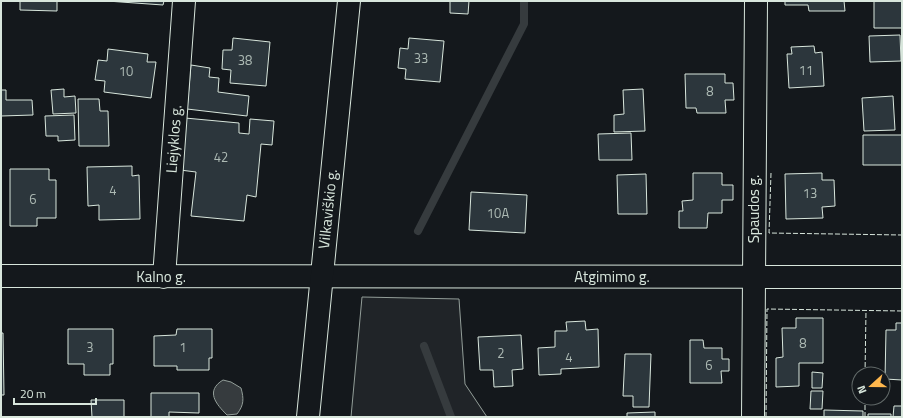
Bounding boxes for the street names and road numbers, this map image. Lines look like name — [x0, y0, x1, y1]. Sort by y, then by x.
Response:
street label: Liejyklos g. — [160, 104, 187, 174]
street label: Vilkaviškio g. — [312, 168, 343, 250]
street label: Spaudos g. — [742, 175, 765, 243]
street label: Kalno g. — [136, 265, 186, 288]
street label: Atgimimo g. — [574, 265, 650, 288]

